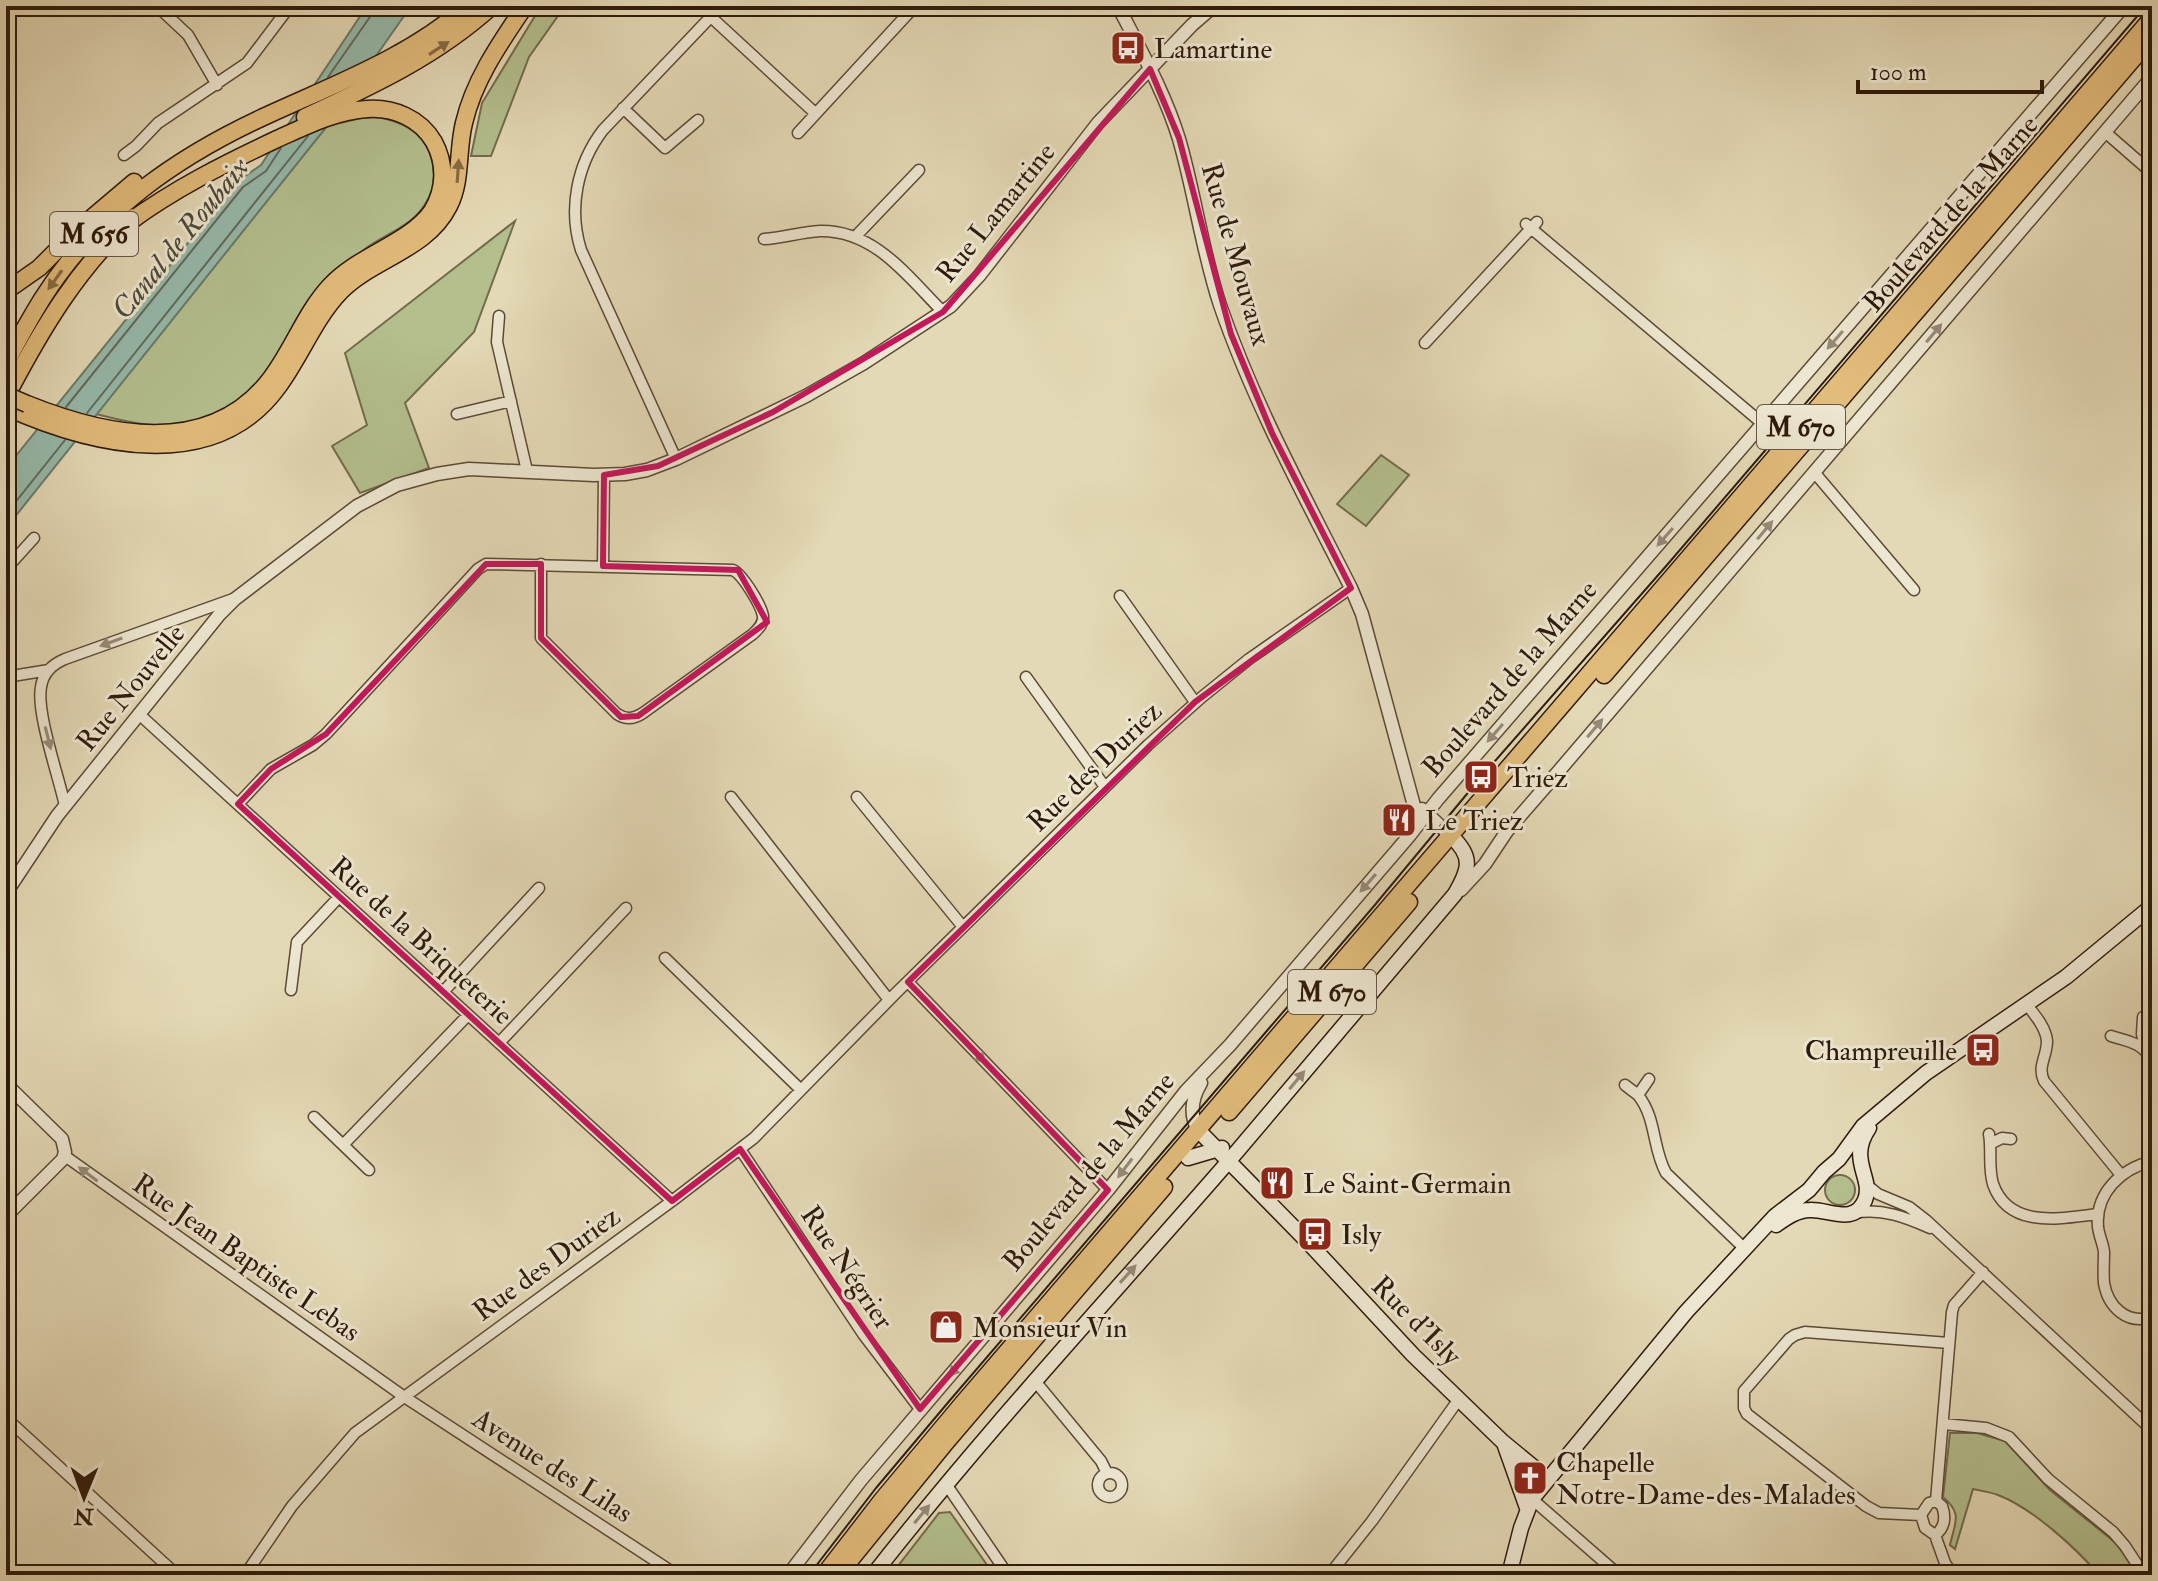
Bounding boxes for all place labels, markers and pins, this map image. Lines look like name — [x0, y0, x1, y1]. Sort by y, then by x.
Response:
bus stop icon: Lamartine — [1109, 29, 1147, 67]
place label: Lamartine — [1154, 32, 1272, 67]
bus stop icon: Triez — [1462, 758, 1500, 796]
place label: Triez — [1507, 761, 1568, 796]
restaurant icon: Le Triez — [1380, 801, 1418, 839]
place label: Le Triez — [1425, 804, 1524, 839]
bus stop icon: Champreuille — [1964, 1031, 2002, 1069]
place label: Champreuille — [1805, 1034, 1957, 1069]
restaurant icon: Le Saint-Germain — [1258, 1164, 1296, 1202]
place label: Le Saint-Germain — [1303, 1167, 1511, 1202]
bus stop icon: Isly — [1296, 1215, 1334, 1253]
place label: Isly — [1341, 1218, 1382, 1253]
shop icon: Monsieur Vin — [927, 1308, 965, 1346]
place label: Monsieur Vin — [972, 1311, 1128, 1346]
place label: Chapelle Notre-Dame-des-Malades — [1556, 1446, 1855, 1513]
church icon: Chapelle Notre-Dame-des-Malades — [1511, 1459, 1549, 1497]

